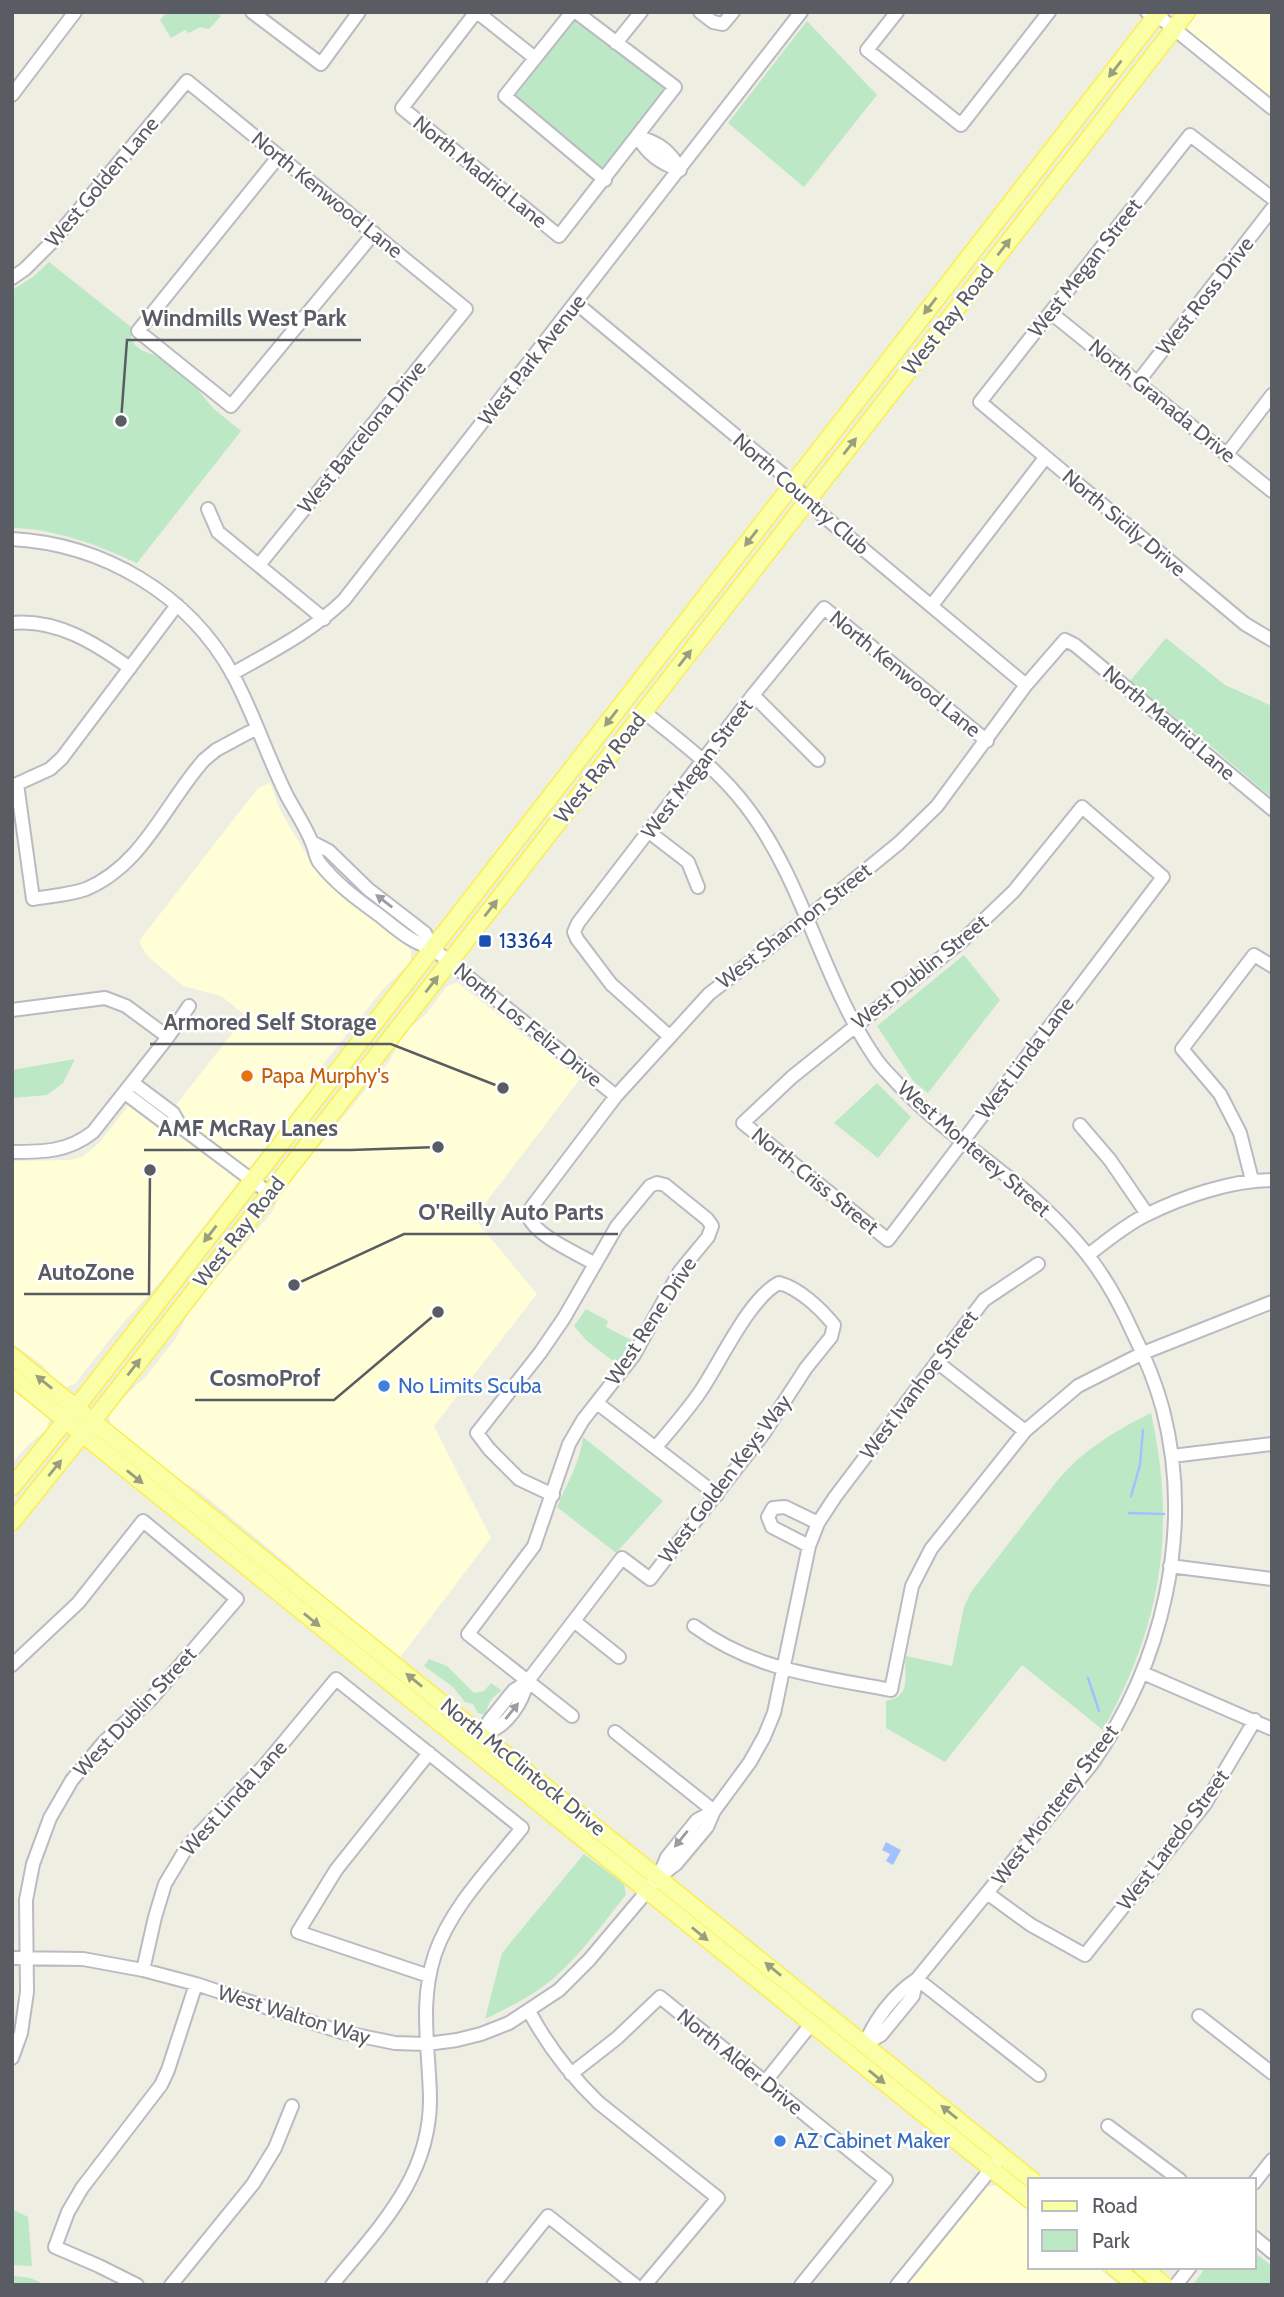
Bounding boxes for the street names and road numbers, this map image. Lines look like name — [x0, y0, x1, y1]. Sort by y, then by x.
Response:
street label: North Madrid Lane — [408, 110, 553, 233]
street label: West Golden Lane — [40, 111, 164, 252]
street label: North Kenwood Lane — [247, 126, 408, 263]
street label: West Megan Street — [1023, 193, 1146, 342]
street label: West Ross Drive — [1151, 231, 1259, 360]
street label: West Ray Road — [897, 259, 999, 380]
street label: West Park Avenue — [473, 289, 591, 430]
street label: North Granada Drive — [1084, 334, 1241, 468]
street label: West Barcelona Drive — [292, 355, 431, 518]
street label: North Country Club — [728, 428, 875, 560]
street label: North Sicily Drive — [1057, 464, 1191, 582]
street label: North Kenwood Lane — [825, 605, 986, 742]
street label: North Madrid Lane — [1098, 660, 1241, 785]
street label: West Megan Street — [636, 694, 757, 844]
street label: West Ray Road — [549, 707, 651, 828]
street label: West Shannon Street — [711, 857, 876, 994]
street label: West Dublin Street — [847, 909, 993, 1034]
street label: North Los Feliz Drive — [449, 957, 608, 1092]
street label: West Linda Lane — [971, 991, 1079, 1124]
street label: West Monterey Street — [893, 1075, 1056, 1222]
street label: North Criss Street — [747, 1122, 884, 1239]
street label: West Ray Road — [188, 1171, 290, 1292]
street label: West Rene Drive — [600, 1252, 701, 1389]
street label: West Ivanhoe Street — [854, 1305, 983, 1464]
street label: West Golden Keys Way — [653, 1389, 796, 1568]
street label: West Dublin Street — [68, 1642, 201, 1782]
street label: North McClintock Drive — [436, 1692, 611, 1841]
street label: West Monterey Street — [986, 1720, 1123, 1890]
street label: West Linda Lane — [175, 1735, 292, 1860]
street label: West Laredo Street — [1111, 1764, 1234, 1915]
street label: West Walton Way — [215, 1979, 374, 2050]
street label: North Alder Drive — [672, 2003, 808, 2120]

